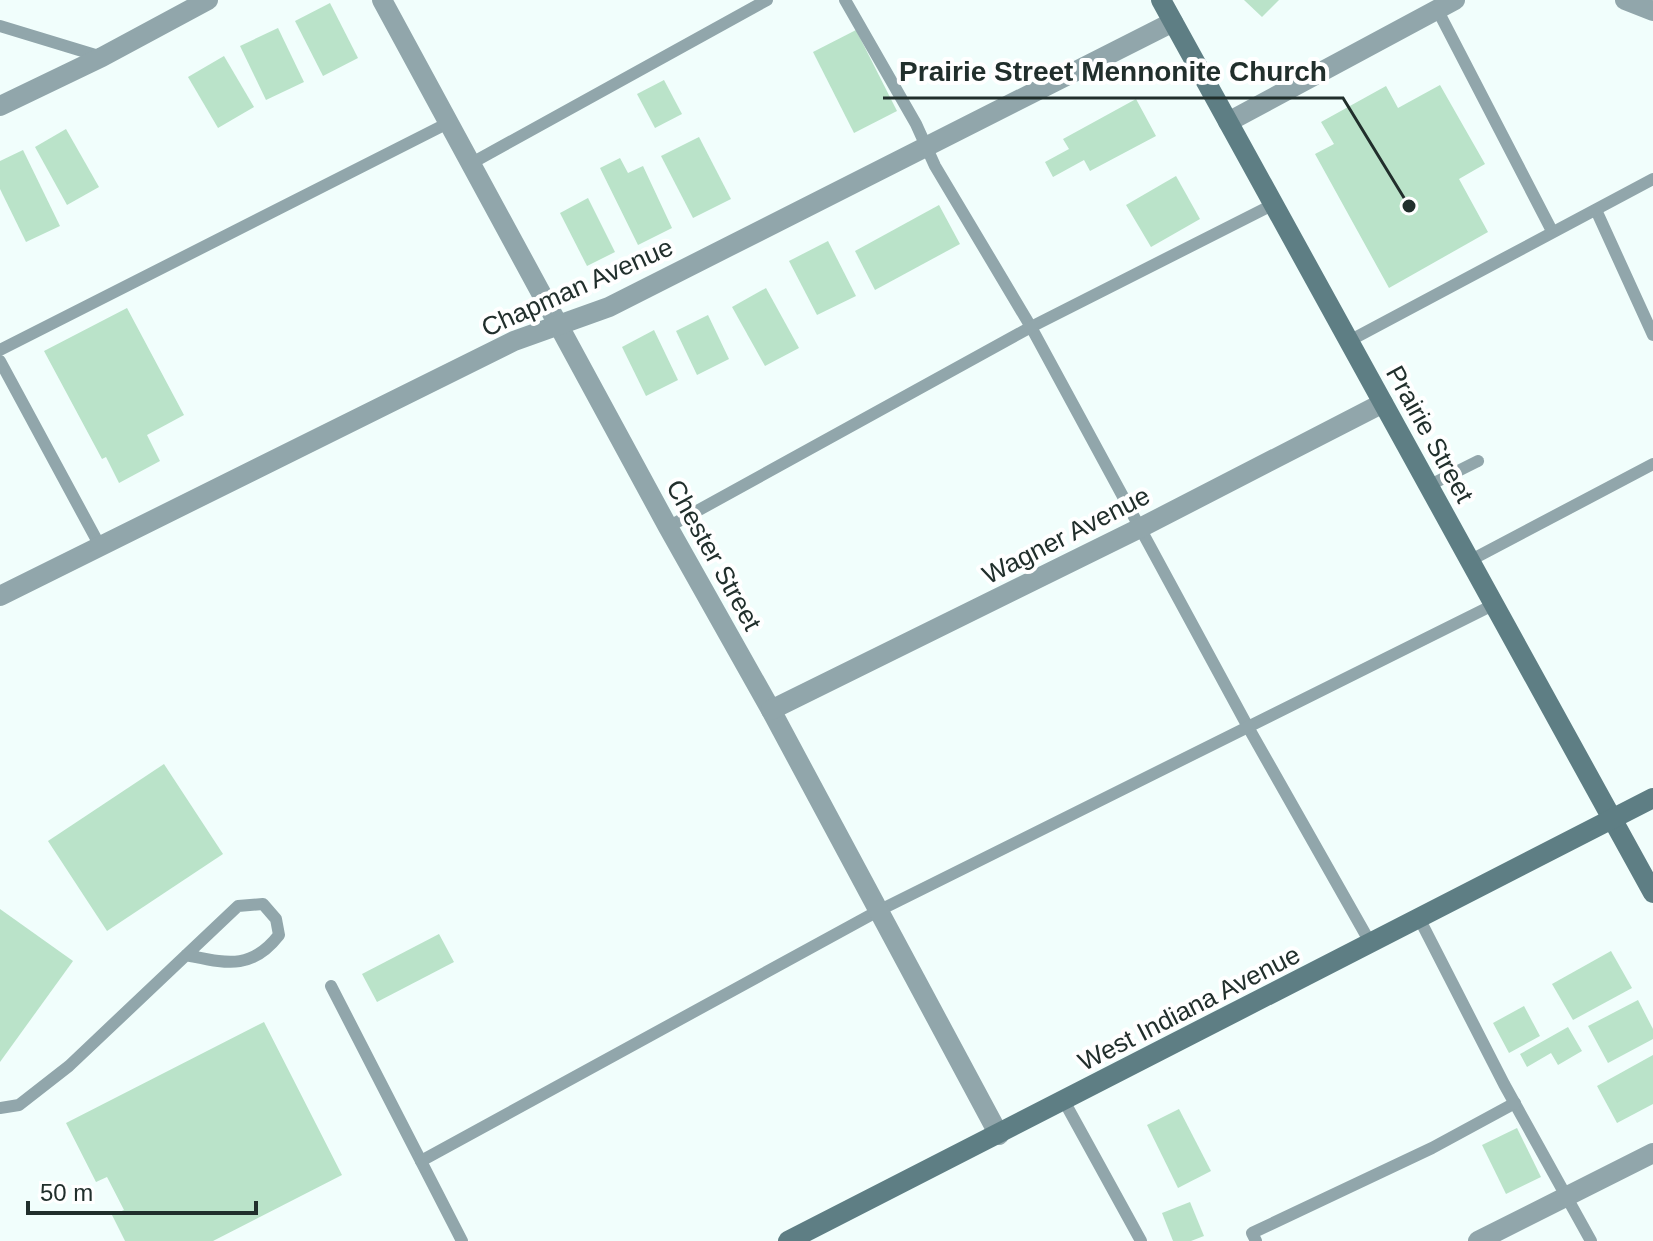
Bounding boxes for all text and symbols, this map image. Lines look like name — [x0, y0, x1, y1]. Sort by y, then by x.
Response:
callout: Prairie Street Mennonite Church — [883, 46, 1343, 98]
text: Prairie Street Mennonite Church — [899, 56, 1327, 87]
street label: Chapman Avenue — [477, 231, 677, 343]
street label: Prairie Street — [1380, 360, 1480, 508]
street label: Chester Street — [660, 474, 768, 636]
street label: Wagner Avenue — [977, 480, 1155, 590]
street label: West Indiana Avenue — [1073, 939, 1305, 1077]
scale bar — [28, 1165, 256, 1215]
text: 50 m — [40, 1179, 93, 1206]

